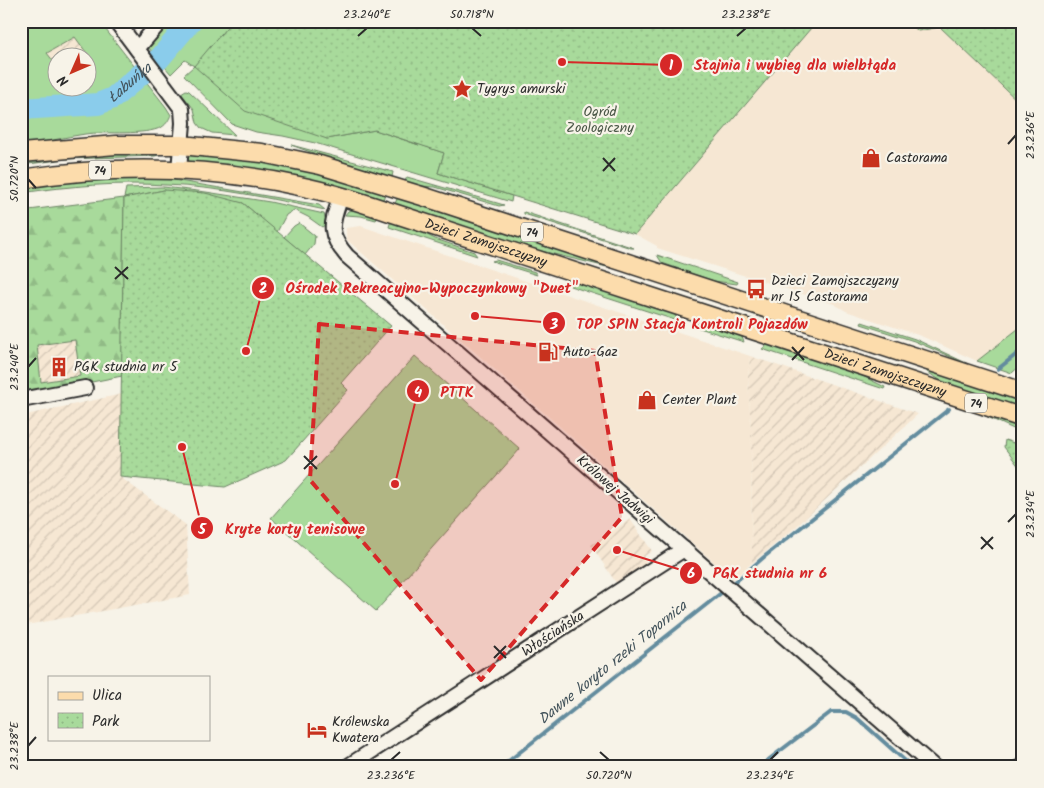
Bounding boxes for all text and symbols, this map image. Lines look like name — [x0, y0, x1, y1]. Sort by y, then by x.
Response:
text: 23.240°E — [343, 5, 392, 24]
text: 50.718°N — [450, 5, 494, 24]
text: 23.238°E — [722, 5, 771, 24]
north arrow — [48, 48, 98, 98]
callout: Stajnia i wybieg dla wielbłąda — [659, 50, 906, 80]
text: 1 — [669, 54, 674, 78]
text: Stajnia i wybieg dla wielbłąda — [694, 54, 896, 78]
water label: Łabuńka — [103, 57, 159, 109]
text: N — [52, 69, 74, 91]
place icon: Tygrys amurski — [451, 78, 473, 100]
place label: Tygrys amurski — [477, 78, 566, 100]
park label: Ogród Zoologiczny — [566, 101, 634, 139]
text: 23.236°E — [1021, 110, 1040, 159]
shop icon: Castorama — [860, 147, 882, 169]
place label: Castorama — [886, 147, 948, 169]
text: 50.720°N — [5, 156, 24, 202]
road number: 74 — [89, 160, 111, 180]
street label: Dzieci Zamojszczyzny — [422, 213, 550, 273]
road number: 74 — [521, 222, 543, 242]
place label: Dzieci Zamojszczyzny nr 15 Castorama — [771, 270, 899, 308]
callout: Ośrodek Rekreacyjno-Wypoczynkowy "Duet" — [250, 273, 588, 303]
text: 2 — [259, 277, 268, 301]
text: Ośrodek Rekreacyjno-Wypoczynkowy "Duet" — [286, 277, 578, 301]
bus stop icon: Dzieci Zamojszczyzny nr 15 Castorama — [745, 278, 767, 300]
callout: TOP SPIN Stacja Kontroli Pojazdów — [541, 308, 818, 338]
text: 3 — [549, 313, 558, 337]
text: TOP SPIN Stacja Kontroli Pojazdów — [576, 313, 808, 337]
fuel station icon: Auto-Gaz — [537, 341, 559, 363]
place label: Auto-Gaz — [563, 341, 618, 363]
text: 23.240°E — [5, 342, 24, 391]
street label: Dzieci Zamojszczyzny — [821, 343, 950, 403]
building icon: PGK studnia nr 5 — [48, 356, 70, 378]
place label: PGK studnia nr 5 — [74, 356, 179, 378]
callout: PTTK — [406, 376, 484, 406]
text: 4 — [414, 381, 422, 405]
text: PTTK — [440, 381, 474, 405]
shop icon: Center Plant — [636, 389, 658, 411]
place label: Center Plant — [662, 389, 737, 411]
road number: 74 — [965, 393, 987, 412]
street label: Królowej Jadwigi — [571, 450, 659, 530]
text: 23.234°E — [1021, 489, 1040, 538]
callout: Kryte korty tenisowe — [190, 513, 375, 543]
text: 5 — [197, 518, 207, 542]
text: Kryte korty tenisowe — [225, 518, 366, 542]
callout: PGK studnia nr 6 — [678, 558, 838, 588]
text: 6 — [687, 562, 695, 586]
text: PGK studnia nr 6 — [713, 562, 827, 586]
water label: Dawne koryto rzeki Topornica — [533, 595, 694, 731]
street label: Włościańska — [517, 605, 589, 663]
legend — [48, 676, 210, 740]
text: Ulica — [92, 684, 122, 708]
text: Park — [92, 710, 120, 734]
place label: Królewska Kwatera — [332, 711, 389, 749]
hotel icon: Królewska Kwatera — [306, 719, 328, 741]
text: 23.238°E — [5, 721, 24, 770]
text: 23.236°E — [367, 766, 416, 785]
text: 50.720°N — [586, 766, 632, 785]
text: 23.234°E — [746, 766, 795, 785]

